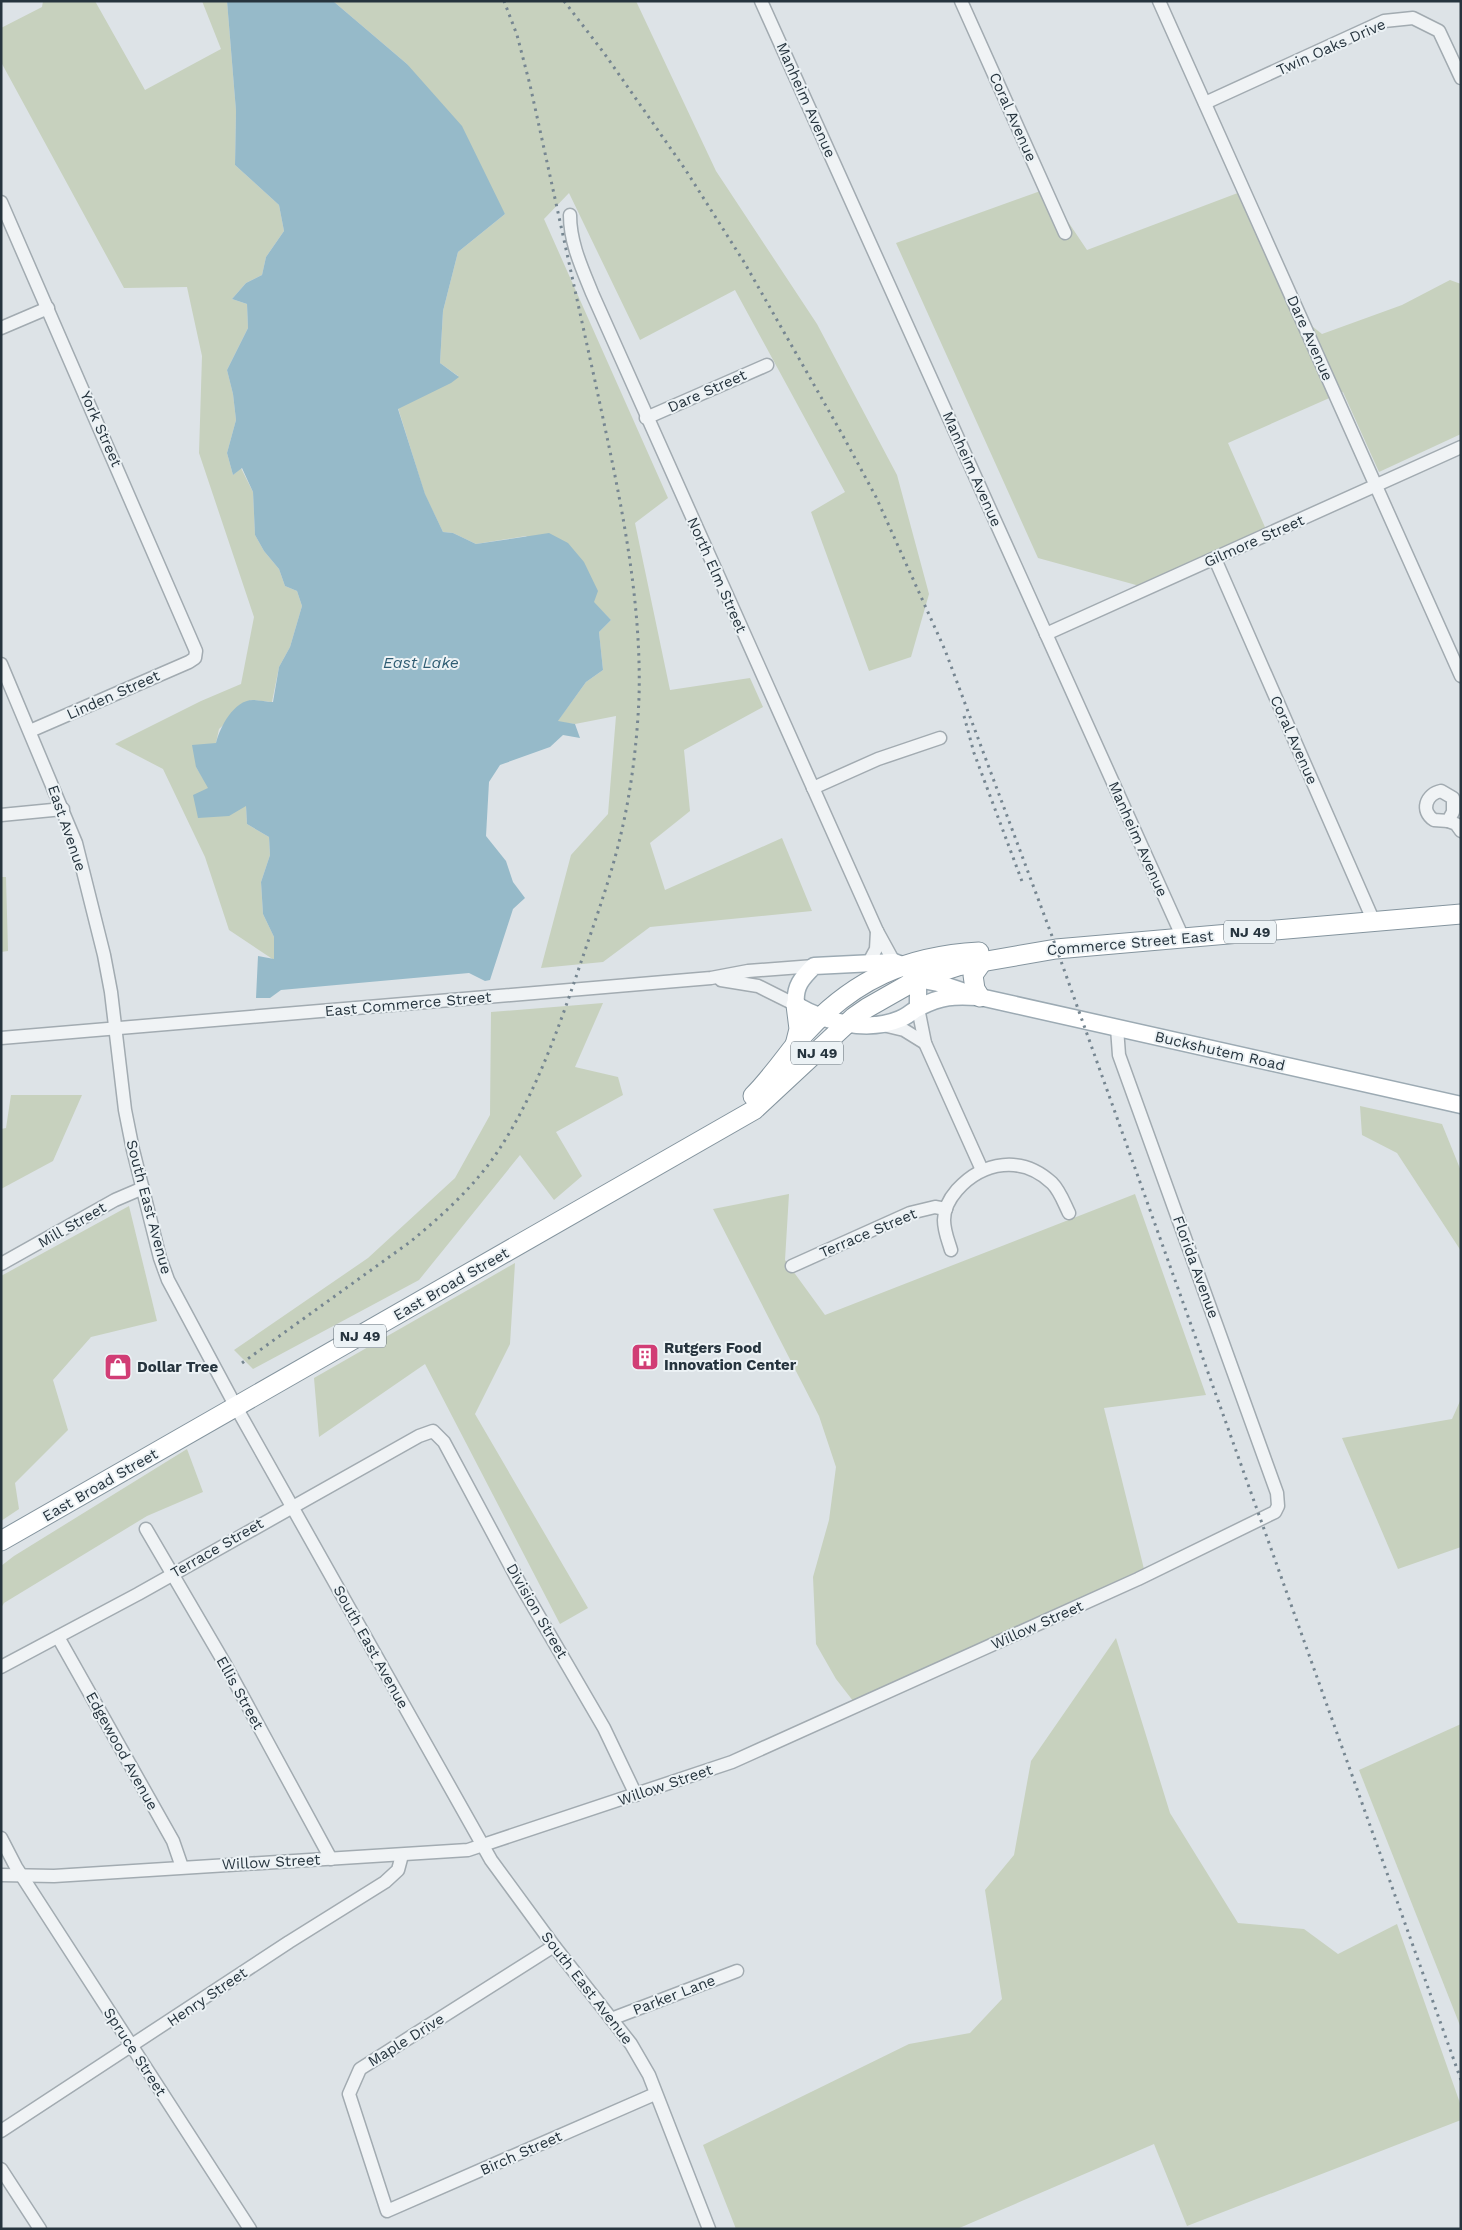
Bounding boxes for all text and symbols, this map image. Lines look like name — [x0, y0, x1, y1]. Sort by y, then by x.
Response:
street label: Twin Oaks Drive — [1274, 15, 1388, 79]
street label: Manheim Avenue — [773, 40, 839, 160]
street label: Coral Avenue — [985, 70, 1041, 164]
street label: Dare Avenue — [1283, 293, 1337, 383]
street label: Dare Street — [665, 365, 750, 416]
street label: York Street — [76, 388, 126, 470]
street label: Manheim Avenue — [939, 409, 1005, 529]
street label: Gilmore Street — [1201, 511, 1307, 571]
street label: North Elm Street — [683, 514, 751, 636]
water label: East Lake — [383, 653, 459, 672]
street label: Linden Street — [64, 666, 163, 724]
street label: Coral Avenue — [1266, 693, 1322, 787]
street label: Manheim Avenue — [1105, 779, 1171, 899]
street label: East Avenue — [44, 783, 90, 873]
road number: NJ 49 — [1224, 920, 1276, 944]
street label: Commerce Street East — [1046, 927, 1215, 959]
street label: East Commerce Street — [324, 988, 493, 1020]
street label: Buckshutem Road — [1153, 1027, 1287, 1075]
road number: NJ 49 — [791, 1042, 843, 1064]
street label: South East Avenue — [122, 1138, 176, 1276]
street label: Mill Street — [35, 1198, 110, 1252]
street label: Terrace Street — [817, 1204, 920, 1262]
street label: Florida Avenue — [1169, 1213, 1223, 1321]
street label: East Broad Street — [390, 1243, 512, 1324]
road number: NJ 49 — [334, 1324, 386, 1348]
place label: Rutgers Food Innovation Center — [664, 1339, 797, 1374]
building icon: Rutgers Food Innovation Center — [630, 1342, 660, 1372]
shop icon: Dollar Tree — [103, 1352, 133, 1382]
place label: Dollar Tree — [137, 1358, 219, 1376]
street label: East Broad Street — [39, 1444, 161, 1525]
street label: Terrace Street — [168, 1514, 267, 1582]
street label: Division Street — [502, 1560, 572, 1662]
street label: South East Avenue — [330, 1582, 412, 1712]
street label: Willow Street — [988, 1596, 1086, 1653]
street label: Ellis Street — [213, 1653, 268, 1733]
street label: Edgewood Avenue — [82, 1689, 162, 1813]
street label: Willow Street — [615, 1760, 715, 1810]
street label: Willow Street — [221, 1850, 322, 1874]
street label: South East Avenue — [537, 1928, 637, 2048]
street label: Henry Street — [164, 1963, 251, 2030]
street label: Parker Lane — [630, 1971, 718, 2019]
street label: Spruce Street — [100, 2004, 171, 2100]
street label: Maple Drive — [365, 2010, 447, 2070]
street label: Birch Street — [477, 2127, 565, 2179]

